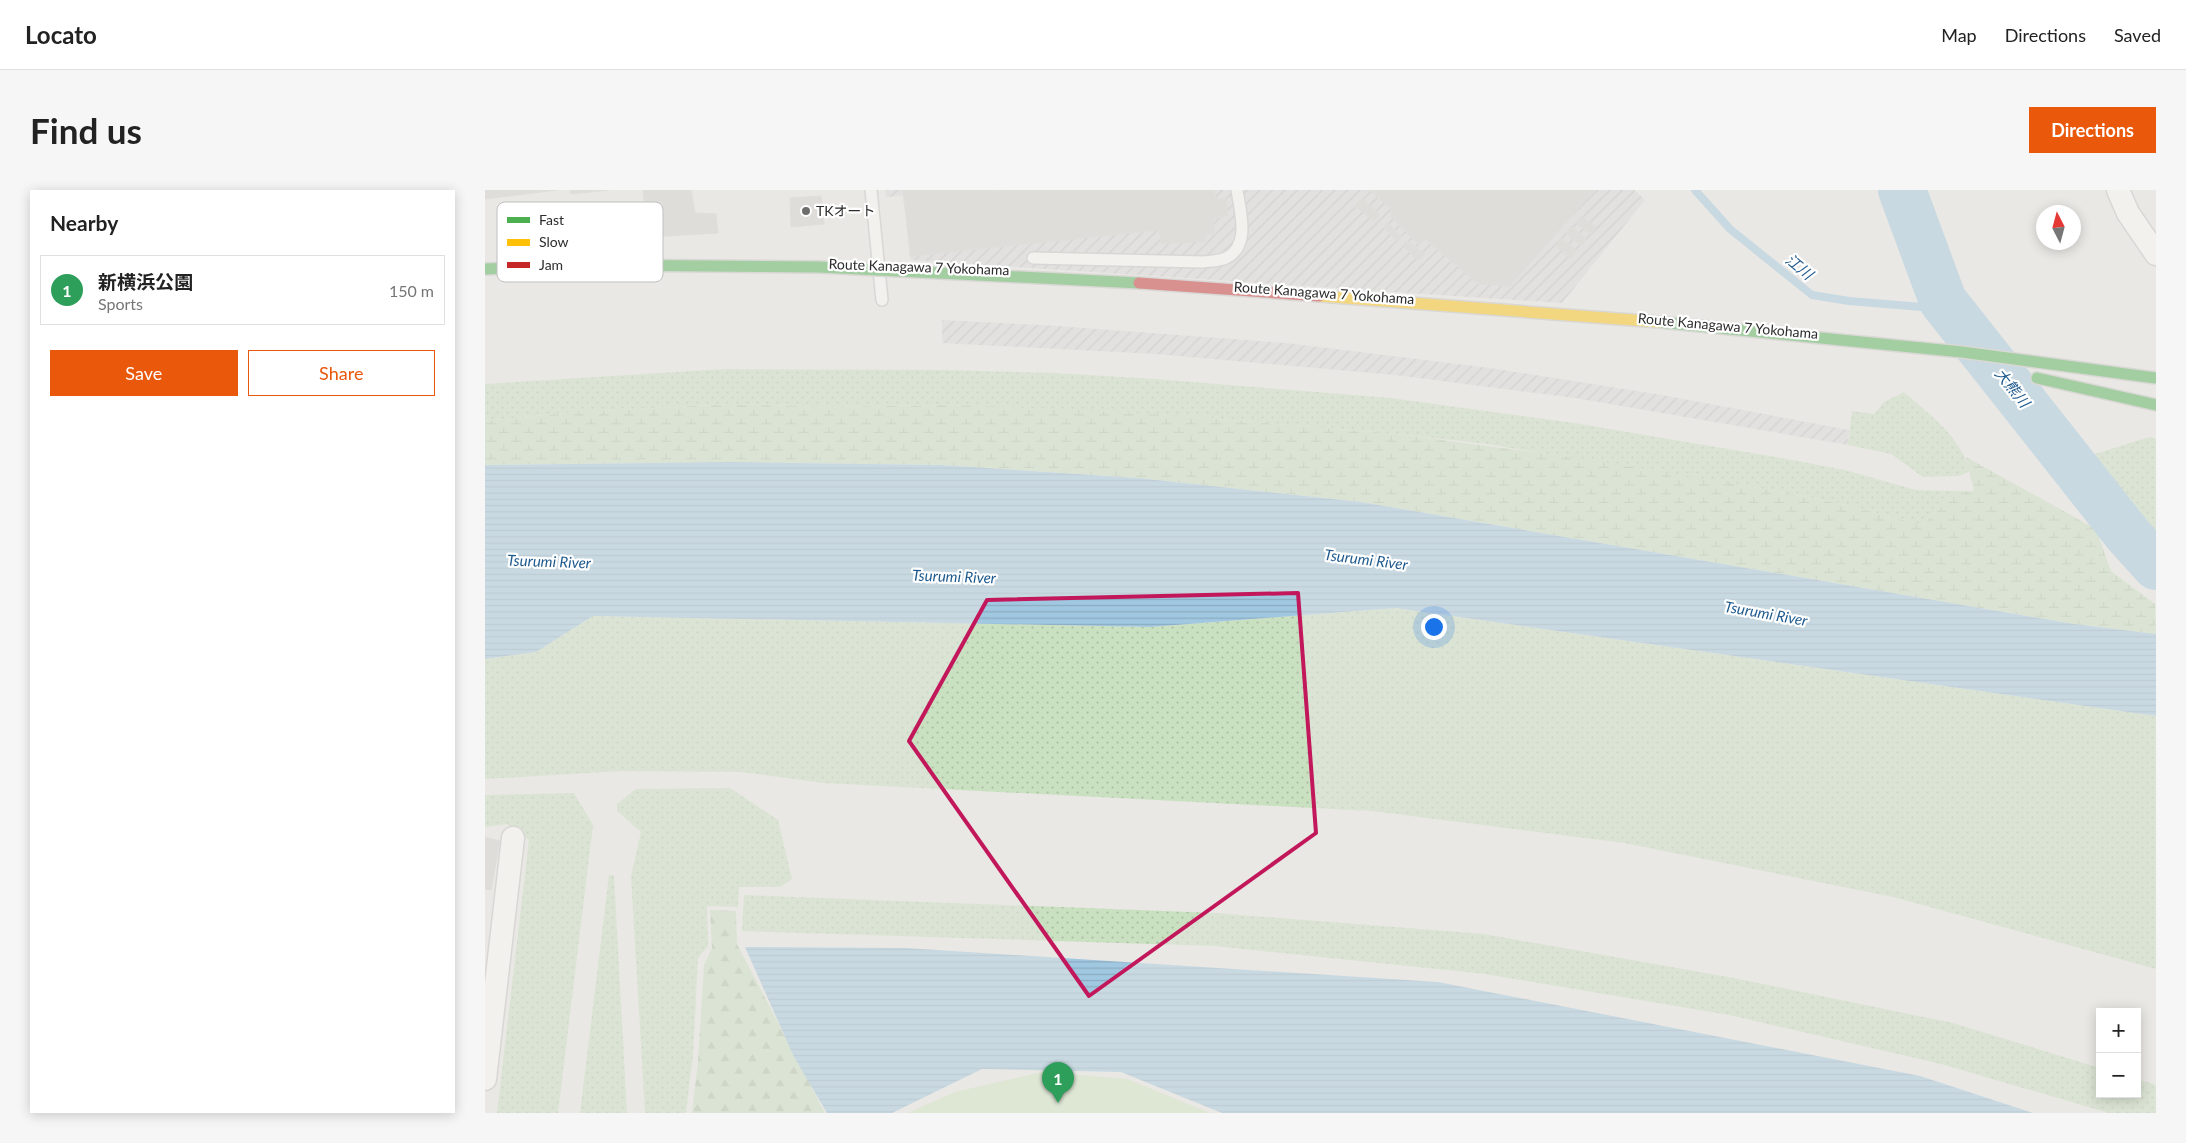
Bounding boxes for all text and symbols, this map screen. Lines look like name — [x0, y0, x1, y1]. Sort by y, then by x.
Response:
text: Locato — [25, 20, 97, 49]
text: Map — [1941, 24, 1977, 46]
text: Directions — [2005, 24, 2086, 46]
text: Saved — [2114, 24, 2161, 46]
button: Directions — [2029, 107, 2156, 153]
text: Find us — [30, 109, 142, 151]
legend — [497, 202, 663, 282]
place label: TKオート — [816, 202, 876, 219]
marker: TKオート — [800, 205, 812, 217]
north arrow — [2036, 205, 2081, 250]
text: Nearby — [50, 210, 118, 235]
text: Fast — [539, 211, 564, 228]
text: Slow — [539, 233, 569, 250]
water label: 江川 — [1782, 250, 1818, 284]
street label: Route Kanagawa 7 Yokohama — [828, 255, 1010, 278]
text: Jam — [539, 256, 563, 273]
text: 新横浜公園 — [98, 270, 193, 293]
street label: Route Kanagawa 7 Yokohama — [1233, 278, 1415, 307]
text: 1 — [62, 281, 72, 300]
text: 150 m — [389, 281, 434, 300]
text: Sports — [98, 294, 143, 313]
street label: Route Kanagawa 7 Yokohama — [1637, 309, 1819, 342]
button: Save — [50, 350, 238, 396]
button: Share — [248, 350, 435, 396]
water label: 大熊川 — [1992, 364, 2035, 412]
water label: Tsurumi River — [1323, 545, 1410, 573]
water label: Tsurumi River — [507, 551, 592, 571]
water label: Tsurumi River — [912, 566, 997, 586]
water label: Tsurumi River — [1723, 597, 1810, 629]
your location — [1421, 614, 1447, 640]
map controls — [2096, 1008, 2141, 1098]
button: + — [2096, 1008, 2141, 1053]
button: − — [2096, 1053, 2141, 1098]
pin: 1 — [1042, 1062, 1074, 1103]

